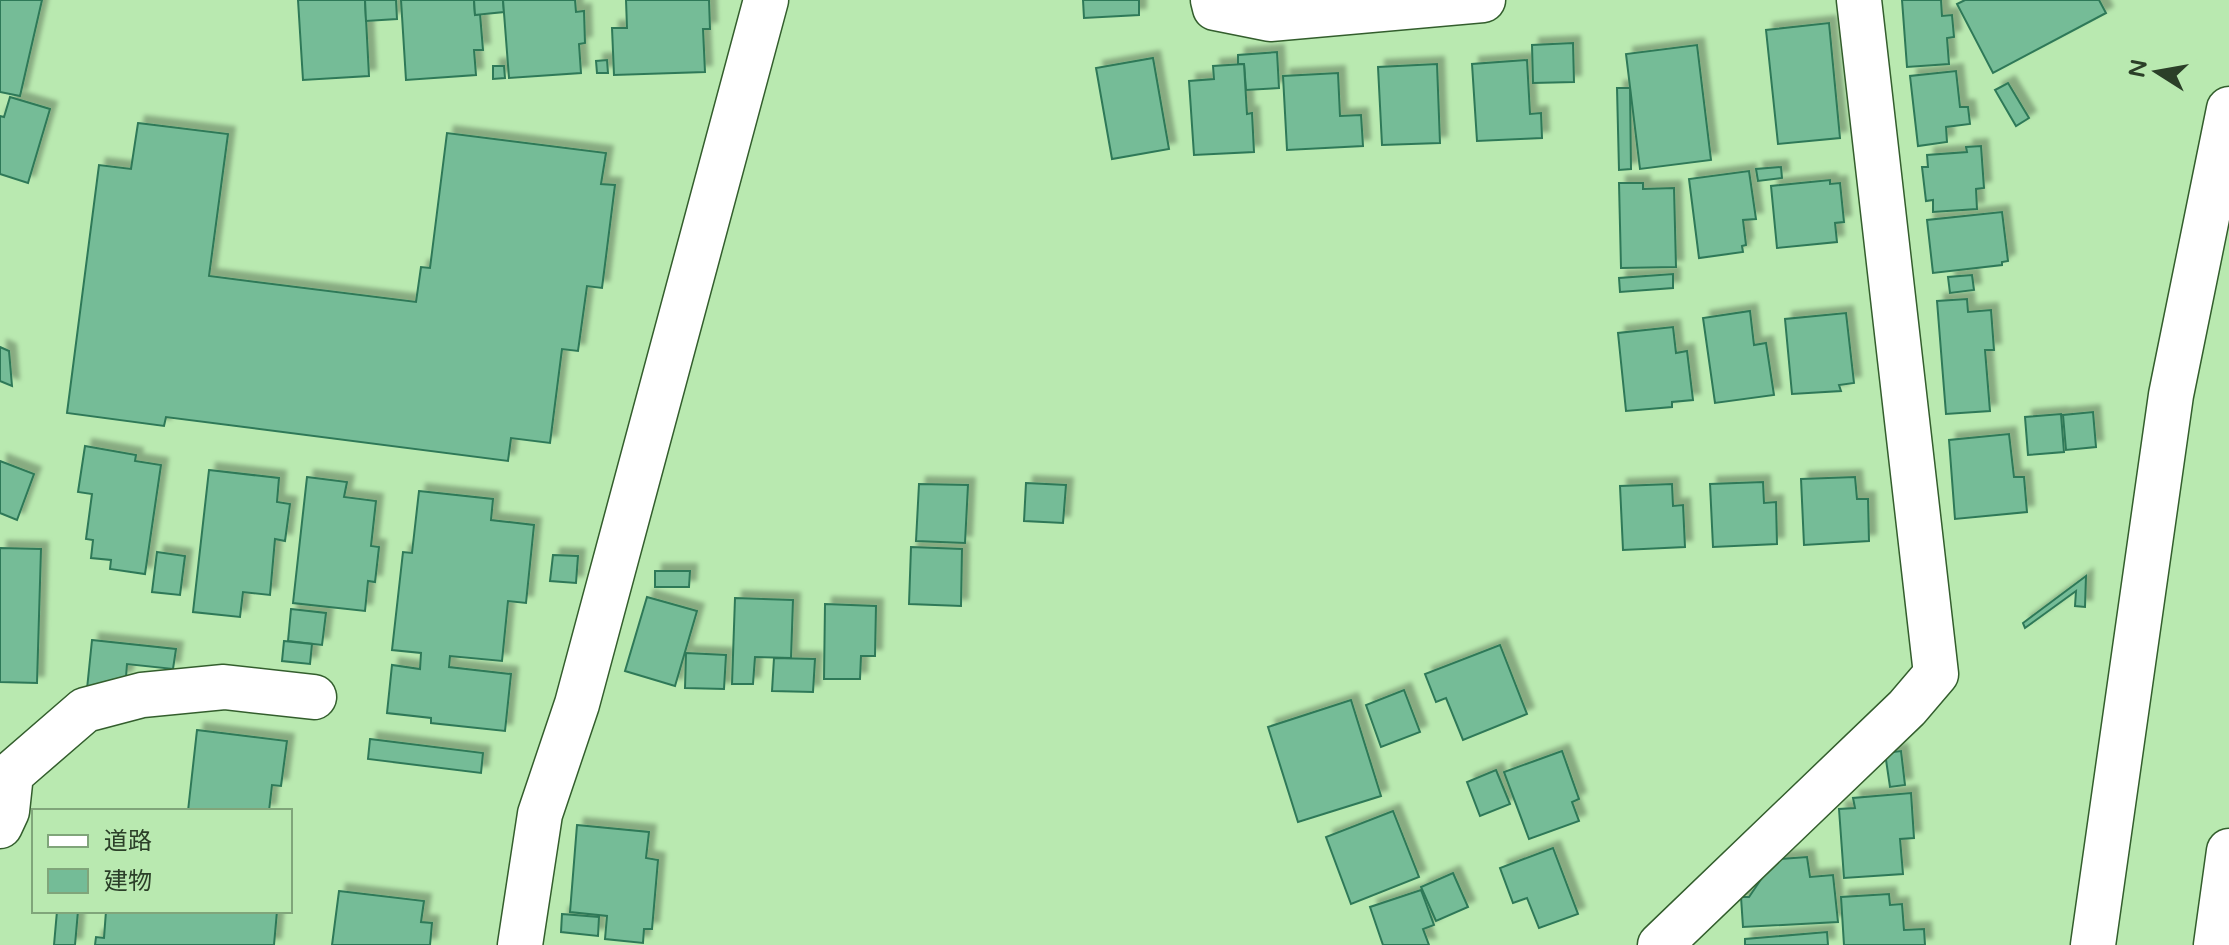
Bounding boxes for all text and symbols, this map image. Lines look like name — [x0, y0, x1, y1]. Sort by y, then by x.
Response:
north arrow — [2117, 32, 2197, 112]
text: N — [2124, 57, 2153, 80]
legend — [32, 809, 292, 913]
text: 道路 — [104, 827, 152, 856]
text: 建物 — [104, 867, 152, 896]

